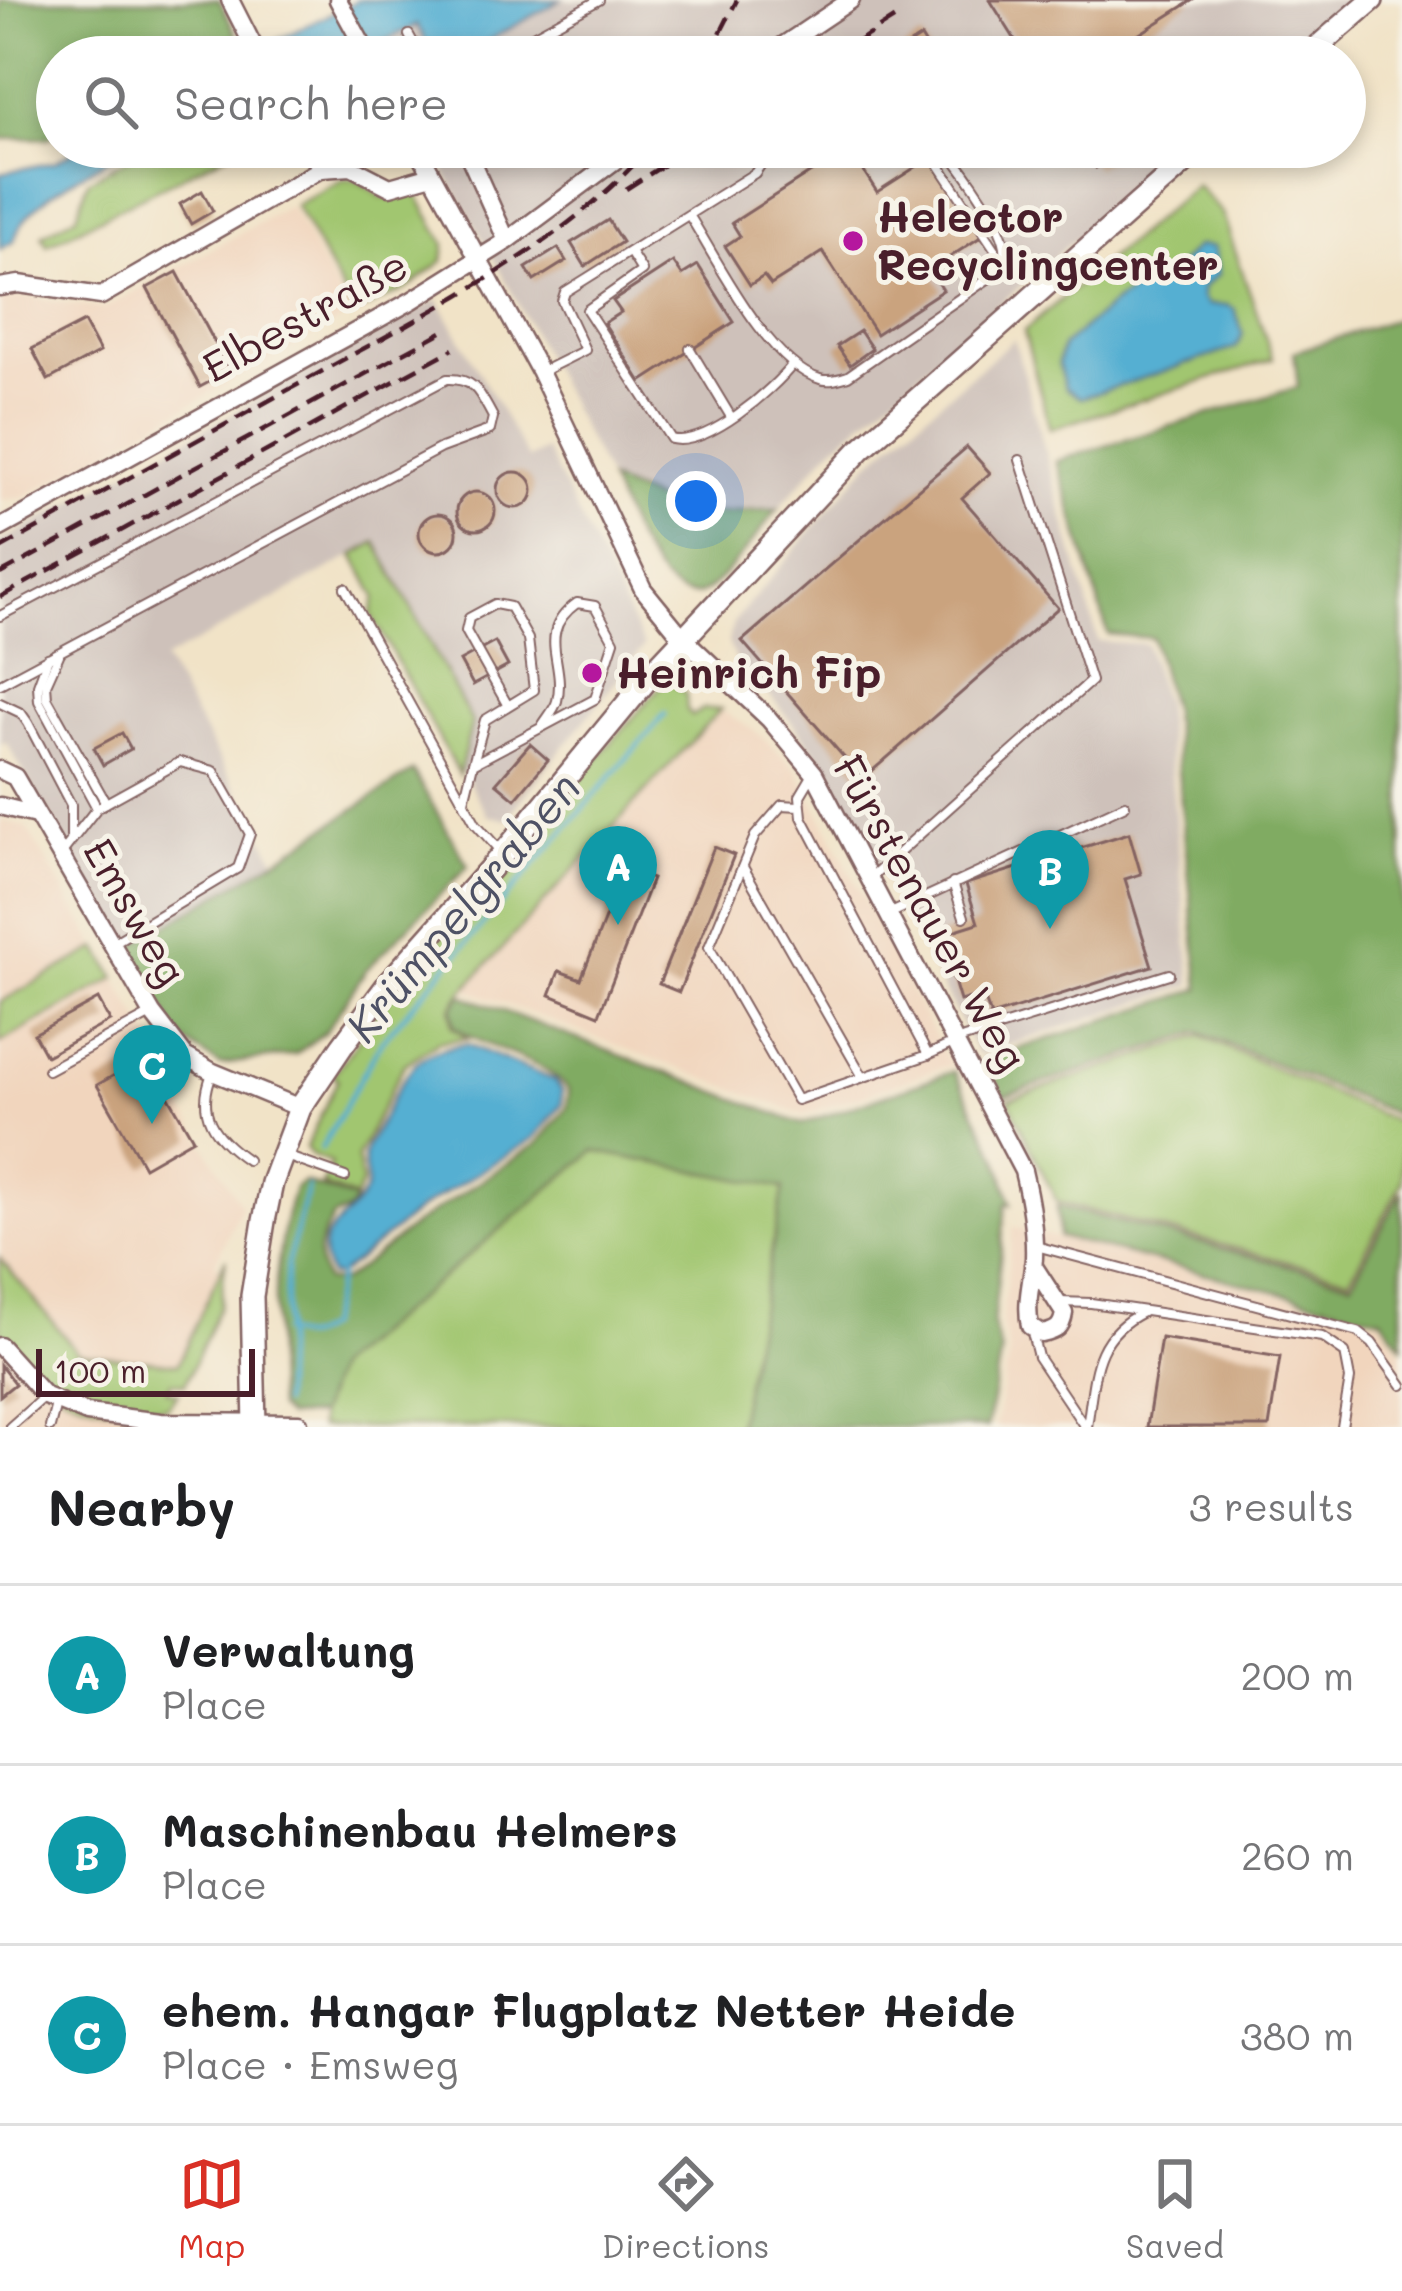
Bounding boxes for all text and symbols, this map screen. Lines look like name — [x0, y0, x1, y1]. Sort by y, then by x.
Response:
search box — [36, 36, 1366, 168]
icon: search — [78, 69, 144, 135]
text: Search here — [174, 73, 448, 131]
place label: Helector Recyclingcenter — [877, 188, 1219, 291]
marker: Helector Recyclingcenter — [840, 228, 866, 254]
street label: Elbestraße — [192, 236, 416, 394]
your location — [666, 471, 726, 531]
place label: Heinrich Fip — [616, 644, 881, 699]
marker: Heinrich Fip — [579, 660, 605, 686]
street label: Fürstenauer Weg — [822, 745, 1041, 1080]
water label: Krümpelgraben — [331, 759, 592, 1053]
pin: A — [579, 826, 657, 925]
street label: Emsweg — [72, 828, 200, 995]
pin: B — [1011, 830, 1089, 929]
pin: C — [113, 1025, 191, 1124]
scale bar — [36, 1343, 255, 1396]
text: 100 m — [54, 1348, 146, 1391]
text: Nearby — [48, 1472, 235, 1539]
text: 3 results — [1189, 1480, 1354, 1531]
text: Verwaltung — [162, 1620, 415, 1678]
text: A — [73, 1649, 101, 1700]
text: 200 m — [1241, 1649, 1354, 1700]
text: Place — [162, 1678, 267, 1729]
text: Maschinenbau Helmers — [162, 1800, 678, 1858]
text: B — [74, 1829, 100, 1880]
text: 260 m — [1241, 1829, 1354, 1880]
text: Place — [162, 1858, 267, 1909]
text: ehem. Hangar Flugplatz Netter Heide — [162, 1980, 1016, 2038]
text: C — [73, 2009, 101, 2060]
text: 380 m — [1240, 2009, 1354, 2060]
text: Place · Emsweg — [162, 2038, 458, 2089]
tab: Map — [178, 2151, 245, 2266]
tab: Directions — [602, 2151, 769, 2266]
tab: Saved — [1126, 2151, 1224, 2266]

